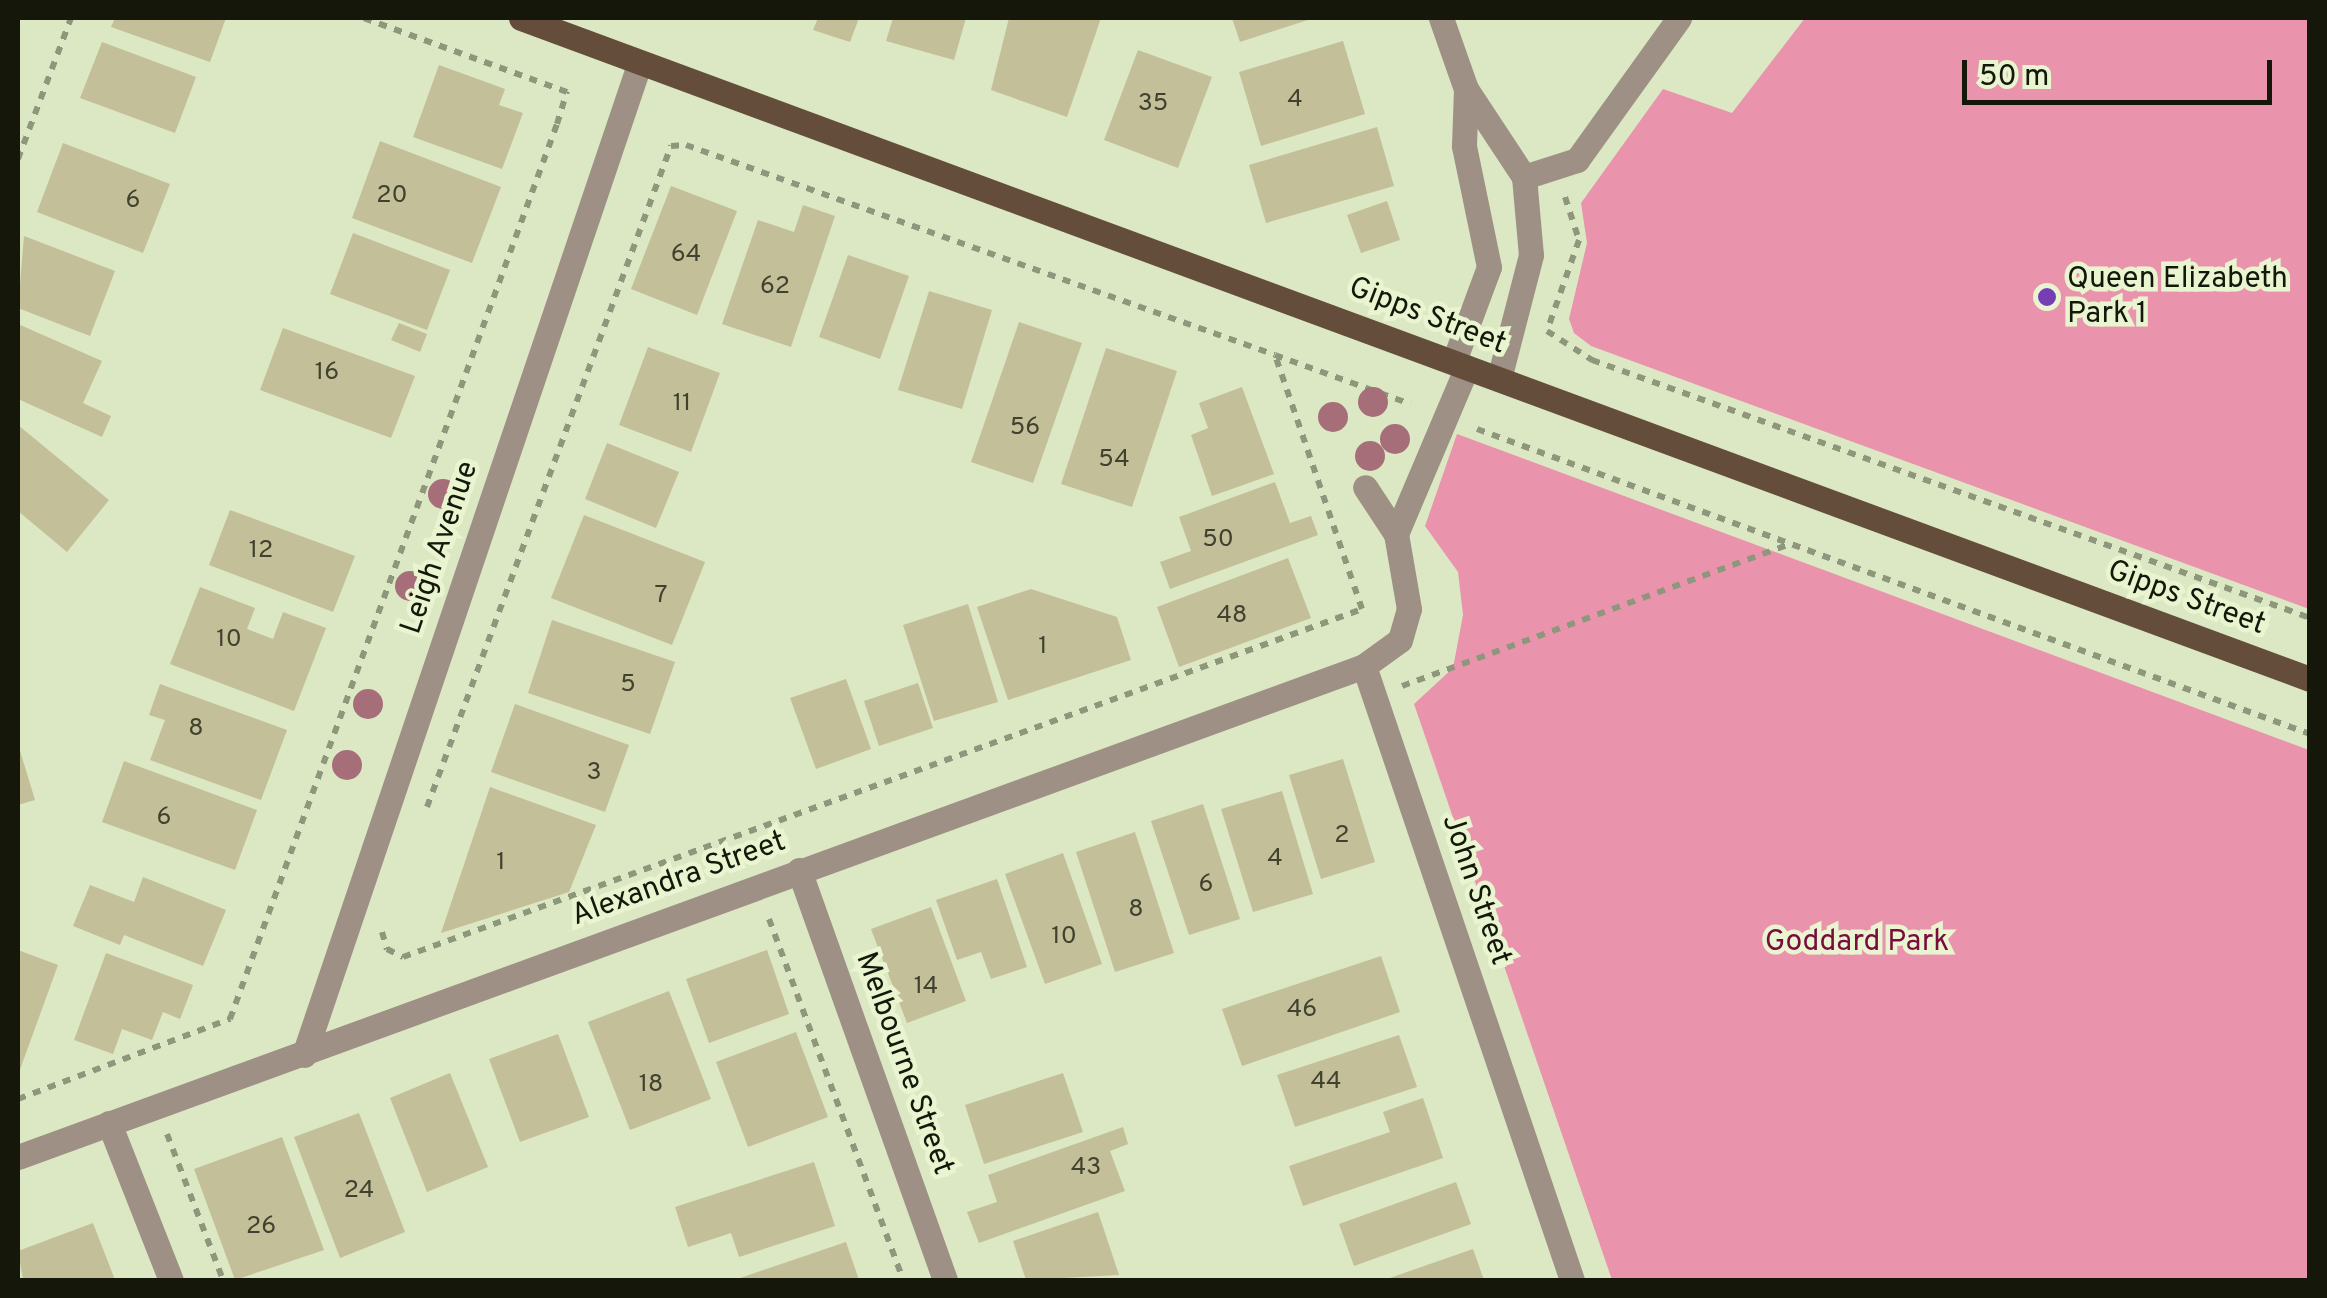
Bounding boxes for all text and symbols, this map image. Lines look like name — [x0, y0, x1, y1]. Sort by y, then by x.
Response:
scale bar — [1967, 40, 2277, 102]
text: 50 m — [1979, 59, 2049, 96]
house number: 4 — [1287, 85, 1303, 115]
house number: 35 — [1138, 89, 1168, 119]
house number: 20 — [376, 181, 408, 211]
house number: 6 — [126, 186, 140, 216]
house number: 64 — [671, 240, 701, 270]
place label: Queen Elizabeth Park 1 — [2067, 262, 2288, 332]
street label: Gipps Street — [1343, 271, 1511, 363]
house number: 62 — [760, 272, 790, 302]
marker: Queen Elizabeth Park 1 — [2036, 286, 2058, 308]
house number: 16 — [315, 358, 339, 388]
house number: 11 — [673, 389, 691, 419]
house number: 56 — [1010, 413, 1040, 443]
house number: 54 — [1098, 445, 1130, 475]
street label: Leigh Avenue — [394, 456, 488, 640]
house number: 50 — [1202, 525, 1234, 555]
house number: 12 — [249, 536, 273, 566]
street label: Gipps Street — [2102, 554, 2270, 644]
house number: 7 — [654, 581, 668, 611]
house number: 48 — [1217, 601, 1247, 631]
house number: 10 — [216, 625, 242, 655]
house number: 1 — [1038, 632, 1048, 662]
house number: 5 — [620, 670, 636, 700]
house number: 8 — [188, 714, 204, 744]
house number: 3 — [586, 758, 602, 788]
house number: 6 — [157, 803, 171, 833]
street label: John Street — [1432, 810, 1518, 970]
house number: 2 — [1334, 821, 1350, 851]
street label: Alexandra Street — [567, 825, 791, 935]
house number: 4 — [1267, 844, 1283, 874]
house number: 1 — [496, 848, 506, 878]
house number: 6 — [1199, 870, 1213, 900]
house number: 8 — [1128, 895, 1144, 925]
house number: 10 — [1051, 922, 1077, 952]
park label: Goddard Park — [1765, 925, 1949, 961]
street label: Melbourne Street — [846, 948, 960, 1180]
house number: 14 — [914, 972, 938, 1002]
house number: 46 — [1287, 995, 1317, 1025]
house number: 44 — [1310, 1067, 1342, 1097]
house number: 18 — [639, 1070, 663, 1100]
house number: 43 — [1071, 1153, 1101, 1183]
house number: 24 — [344, 1176, 374, 1206]
house number: 26 — [246, 1212, 276, 1242]

